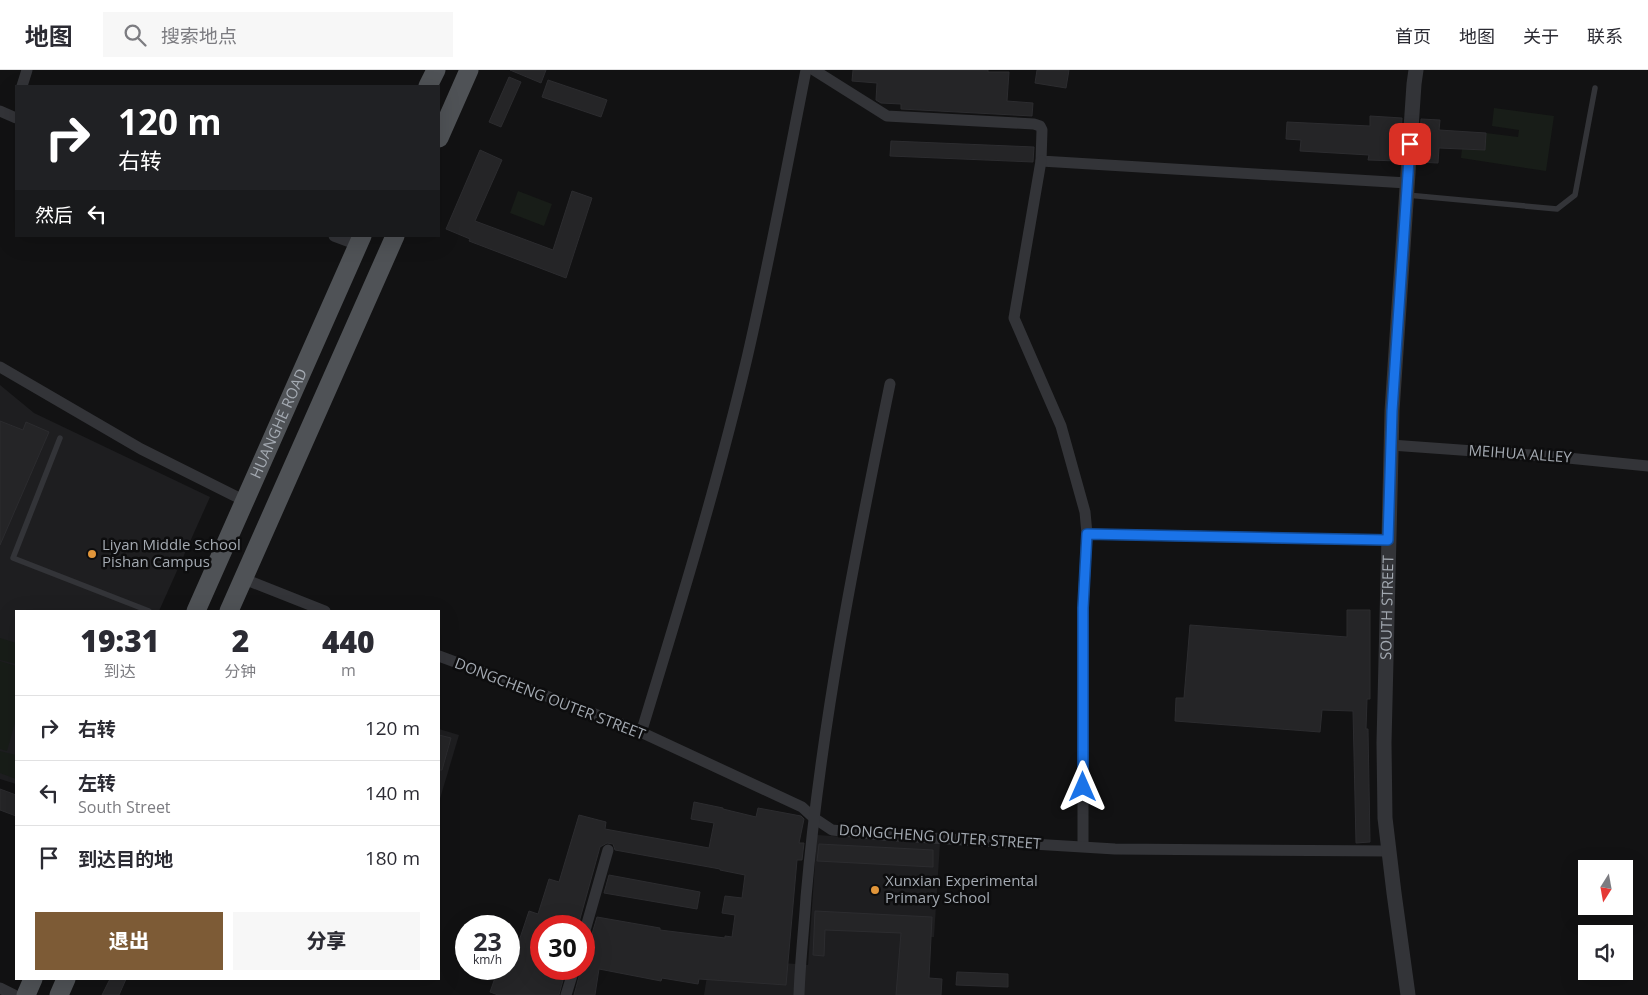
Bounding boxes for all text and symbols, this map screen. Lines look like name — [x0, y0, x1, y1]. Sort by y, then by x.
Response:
search box — [103, 12, 453, 57]
text: 地图 — [25, 19, 73, 52]
icon: search — [121, 21, 149, 49]
text: 搜索地点 — [161, 23, 237, 49]
text: 首页 — [1395, 24, 1431, 48]
text: 地图 — [1459, 24, 1495, 48]
text: 关于 — [1523, 24, 1559, 48]
text: 联系 — [1587, 24, 1623, 48]
text: 120 m — [118, 98, 222, 145]
icon: right — [35, 105, 100, 170]
pin — [1389, 123, 1431, 165]
icon: arrive — [1396, 130, 1424, 158]
text: 右转 — [118, 145, 162, 175]
icon: left — [83, 200, 111, 228]
text: 然后 — [35, 202, 73, 228]
street label: HUANGHE ROAD — [245, 365, 311, 481]
street label: MEIHUA ALLEY — [1468, 439, 1573, 467]
place label: Liyan Middle School Pishan Campus — [102, 534, 241, 571]
marker: Liyan Middle School Pishan Campus — [86, 548, 98, 560]
street label: SOUTH STREET — [1375, 554, 1398, 660]
text: 19:31 — [80, 620, 159, 661]
text: 2 — [232, 620, 249, 661]
text: 440 — [322, 621, 375, 662]
street label: DONGCHENG OUTER STREET — [452, 652, 649, 744]
text: m — [341, 659, 356, 681]
text: 到达 — [104, 660, 136, 682]
text: 分钟 — [225, 660, 257, 682]
icon: right — [35, 714, 63, 742]
text: 120 m — [365, 715, 420, 741]
text: 右转 — [78, 716, 116, 742]
position arrow — [1056, 760, 1108, 812]
text: 左转 — [78, 770, 116, 796]
icon: left — [35, 779, 63, 807]
text: 140 m — [365, 780, 420, 806]
text: South Street — [78, 796, 171, 818]
street label: DONGCHENG OUTER STREET — [838, 819, 1043, 853]
icon: arrive — [35, 844, 63, 872]
text: 180 m — [365, 845, 420, 871]
text: 到达目的地 — [78, 846, 173, 872]
north arrow — [1578, 860, 1632, 915]
map controls — [1578, 860, 1633, 980]
place label: Xunxian Experimental Primary School — [885, 870, 1038, 907]
marker: Xunxian Experimental Primary School — [869, 884, 881, 896]
button: 退出 — [35, 912, 223, 970]
button: 分享 — [233, 912, 420, 970]
speed limit sign: 30 — [530, 915, 595, 980]
text: 23 — [473, 924, 502, 958]
button: sound — [1578, 925, 1633, 980]
text: km/h — [473, 951, 502, 968]

